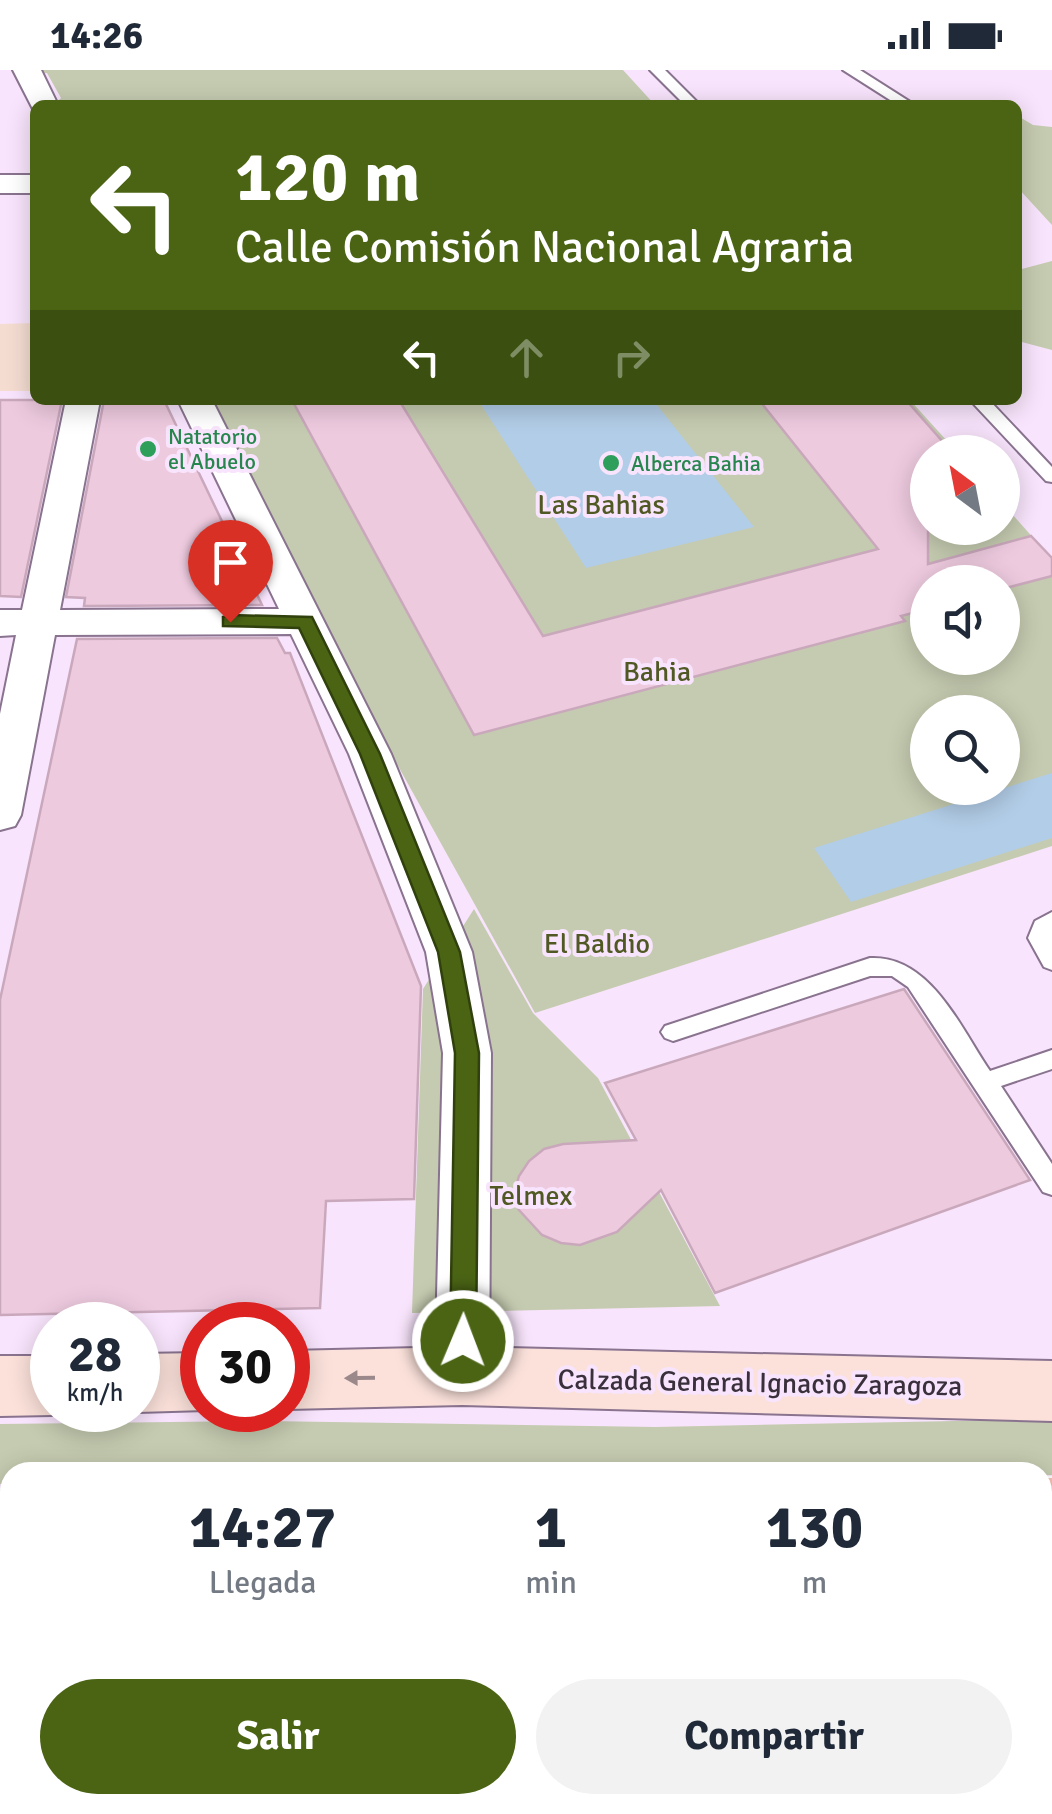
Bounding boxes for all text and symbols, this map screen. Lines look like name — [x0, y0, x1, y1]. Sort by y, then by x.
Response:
text: 14:26 — [50, 12, 143, 59]
text: 120 m — [235, 134, 420, 220]
icon: left — [70, 140, 200, 270]
text: Calle Comisión Nacional Agraria — [235, 220, 854, 275]
icon: left — [394, 330, 449, 385]
icon: ahead — [499, 330, 554, 385]
icon: right — [604, 330, 659, 385]
place label: Natatorio el Abuelo — [168, 423, 257, 475]
north arrow — [910, 435, 1020, 545]
map controls — [910, 435, 1020, 805]
marker: Natatorio el Abuelo — [137, 438, 159, 460]
place label: Alberca Bahia — [631, 450, 761, 477]
marker: Alberca Bahia — [600, 452, 622, 474]
park label: Las Bahias — [537, 488, 665, 522]
pin — [188, 520, 273, 623]
icon: arrive — [203, 535, 258, 590]
button: sound — [910, 565, 1020, 675]
park label: Bahia — [623, 655, 691, 689]
button: search — [910, 695, 1020, 805]
park label: El Baldio — [544, 927, 650, 961]
park label: Telmex — [490, 1179, 573, 1213]
position arrow — [411, 1289, 515, 1393]
speed limit sign: 30 — [180, 1302, 310, 1432]
text: 28 — [68, 1324, 122, 1386]
street label: Calzada General Ignacio Zaragoza — [557, 1362, 963, 1404]
one-way arrow — [343, 1370, 375, 1386]
text: km/h — [67, 1377, 123, 1408]
text: 14:27 — [189, 1491, 336, 1565]
text: 1 — [535, 1491, 567, 1565]
text: 130 — [766, 1491, 863, 1565]
text: Llegada — [209, 1563, 316, 1602]
text: min — [525, 1563, 577, 1602]
text: m — [802, 1563, 827, 1602]
button: Salir — [40, 1679, 516, 1794]
button: Compartir — [536, 1679, 1012, 1794]

